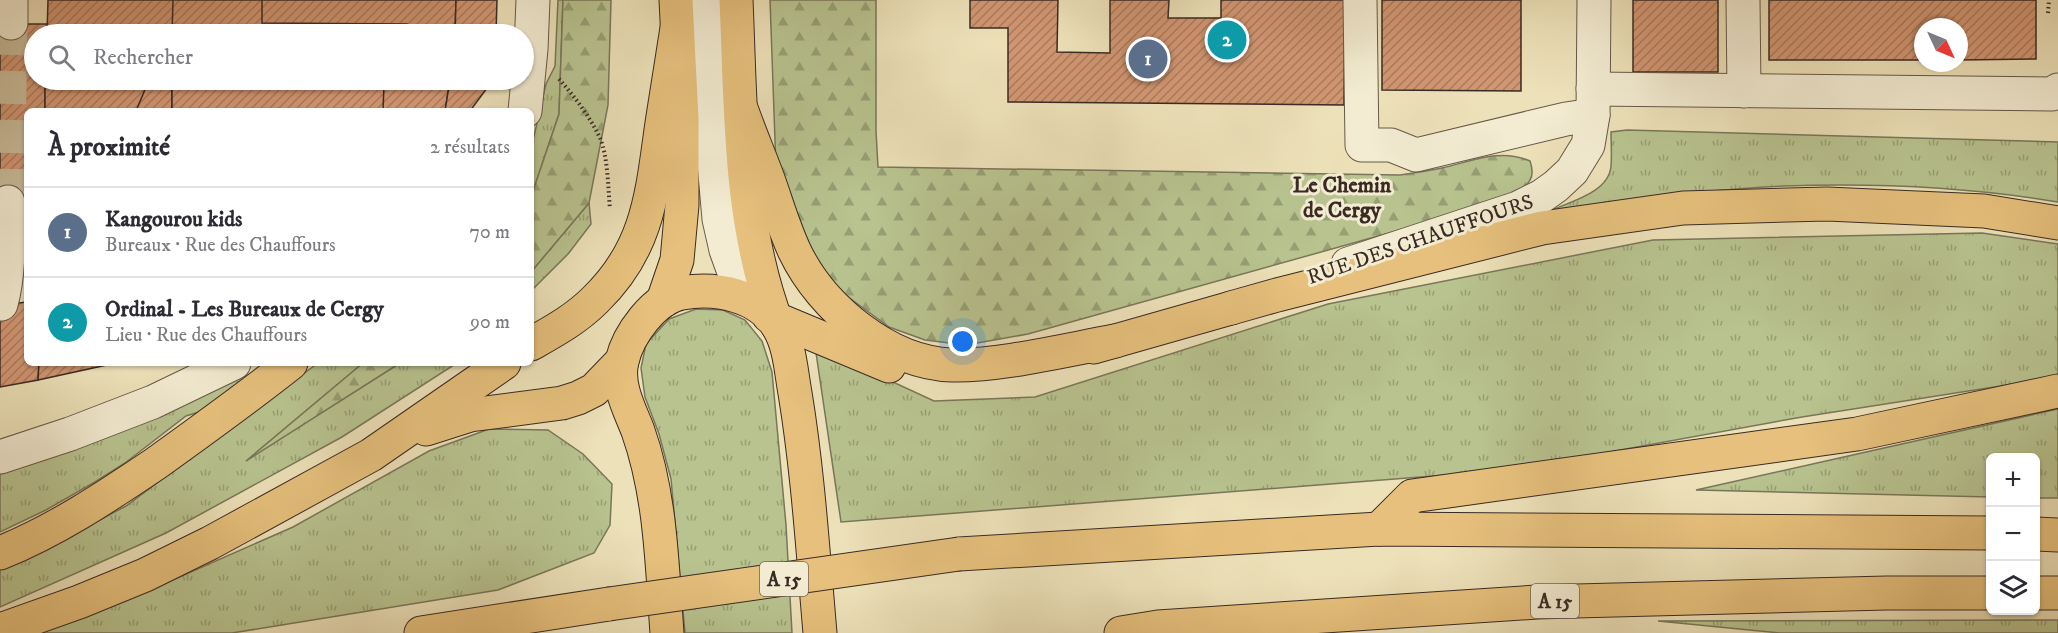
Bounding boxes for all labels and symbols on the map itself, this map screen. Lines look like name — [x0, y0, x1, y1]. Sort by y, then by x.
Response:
pin: 2 — [1208, 18, 1246, 63]
north arrow — [1914, 18, 1968, 72]
pin: 1 — [1128, 36, 1168, 82]
district label: Le Chemin de Cergy — [1293, 172, 1392, 224]
street label: RUE DES CHAUFFOURS — [1304, 189, 1537, 291]
your location — [948, 327, 977, 356]
road number: A 15 — [760, 562, 808, 596]
road number: A 15 — [1531, 584, 1579, 618]

